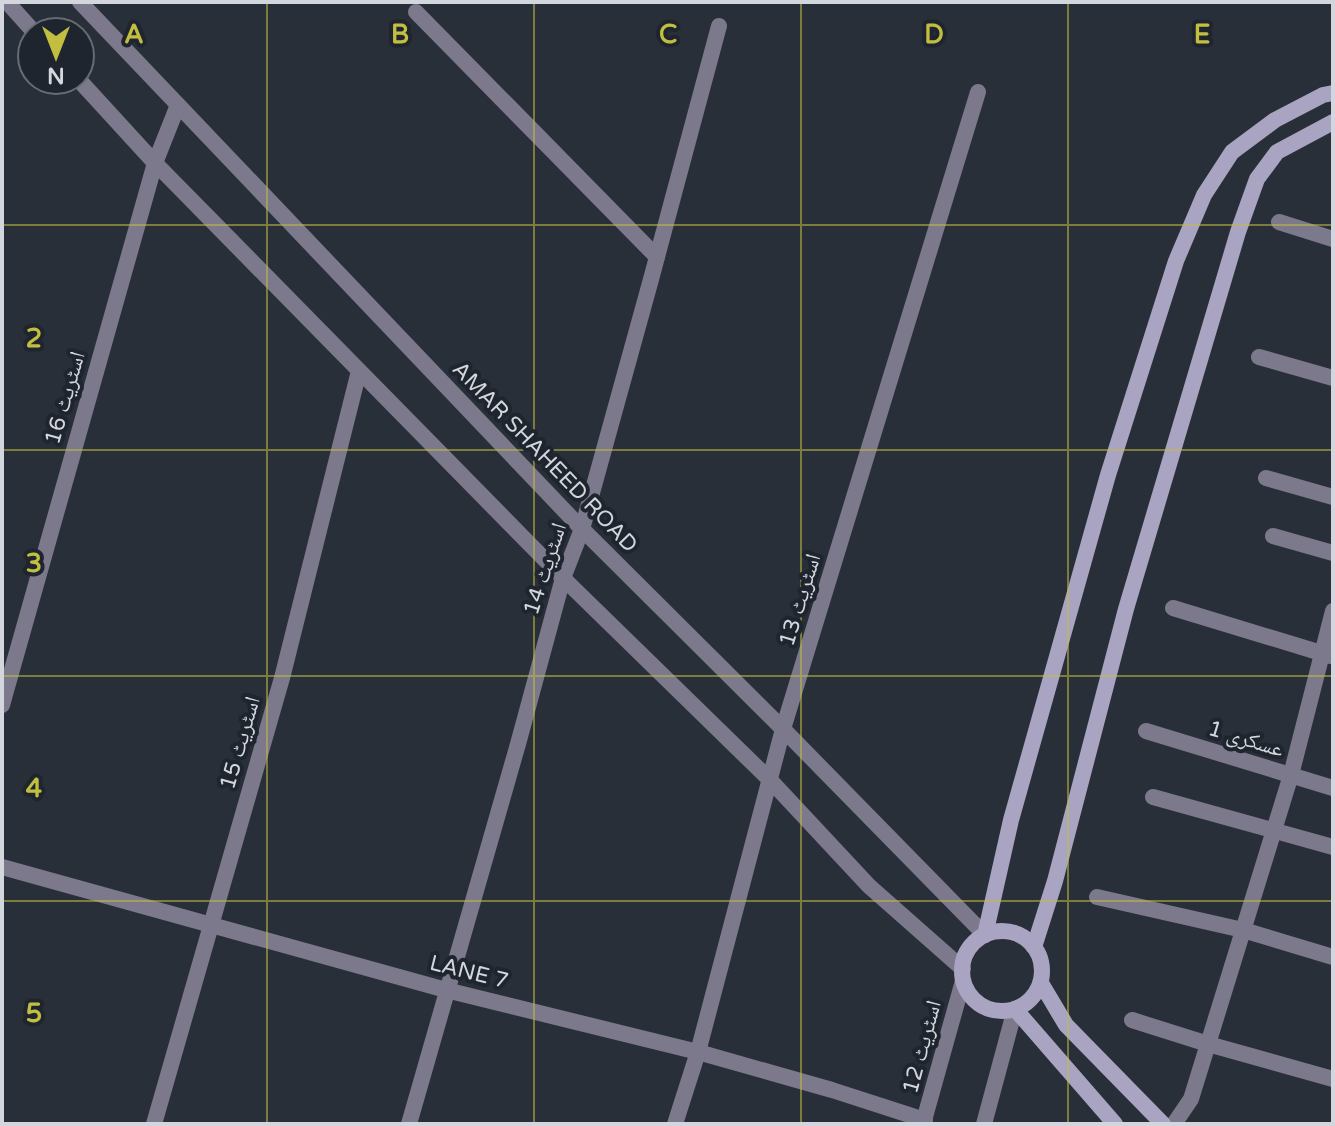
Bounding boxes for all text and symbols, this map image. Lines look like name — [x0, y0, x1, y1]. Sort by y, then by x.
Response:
north arrow — [16, 16, 96, 96]
text: A — [124, 19, 144, 50]
text: B — [391, 19, 409, 50]
text: C — [659, 19, 677, 50]
text: D — [924, 19, 944, 50]
text: E — [1194, 19, 1210, 50]
text: N — [47, 62, 65, 88]
text: 2 — [26, 323, 42, 354]
street label: اسٹریٹ 16 — [39, 349, 91, 447]
street label: AMAR SHAHEED ROAD — [447, 356, 643, 558]
street label: اسٹریٹ 14 — [518, 520, 572, 618]
text: 3 — [26, 548, 42, 579]
street label: اسٹریٹ 13 — [774, 551, 826, 649]
street label: اسٹریٹ 15 — [214, 694, 266, 792]
street label: عسکری 1 — [1205, 715, 1287, 763]
text: 4 — [26, 773, 42, 804]
street label: LANE 7 — [427, 950, 511, 994]
text: 5 — [26, 998, 42, 1029]
street label: اسٹریٹ 12 — [897, 998, 947, 1096]

